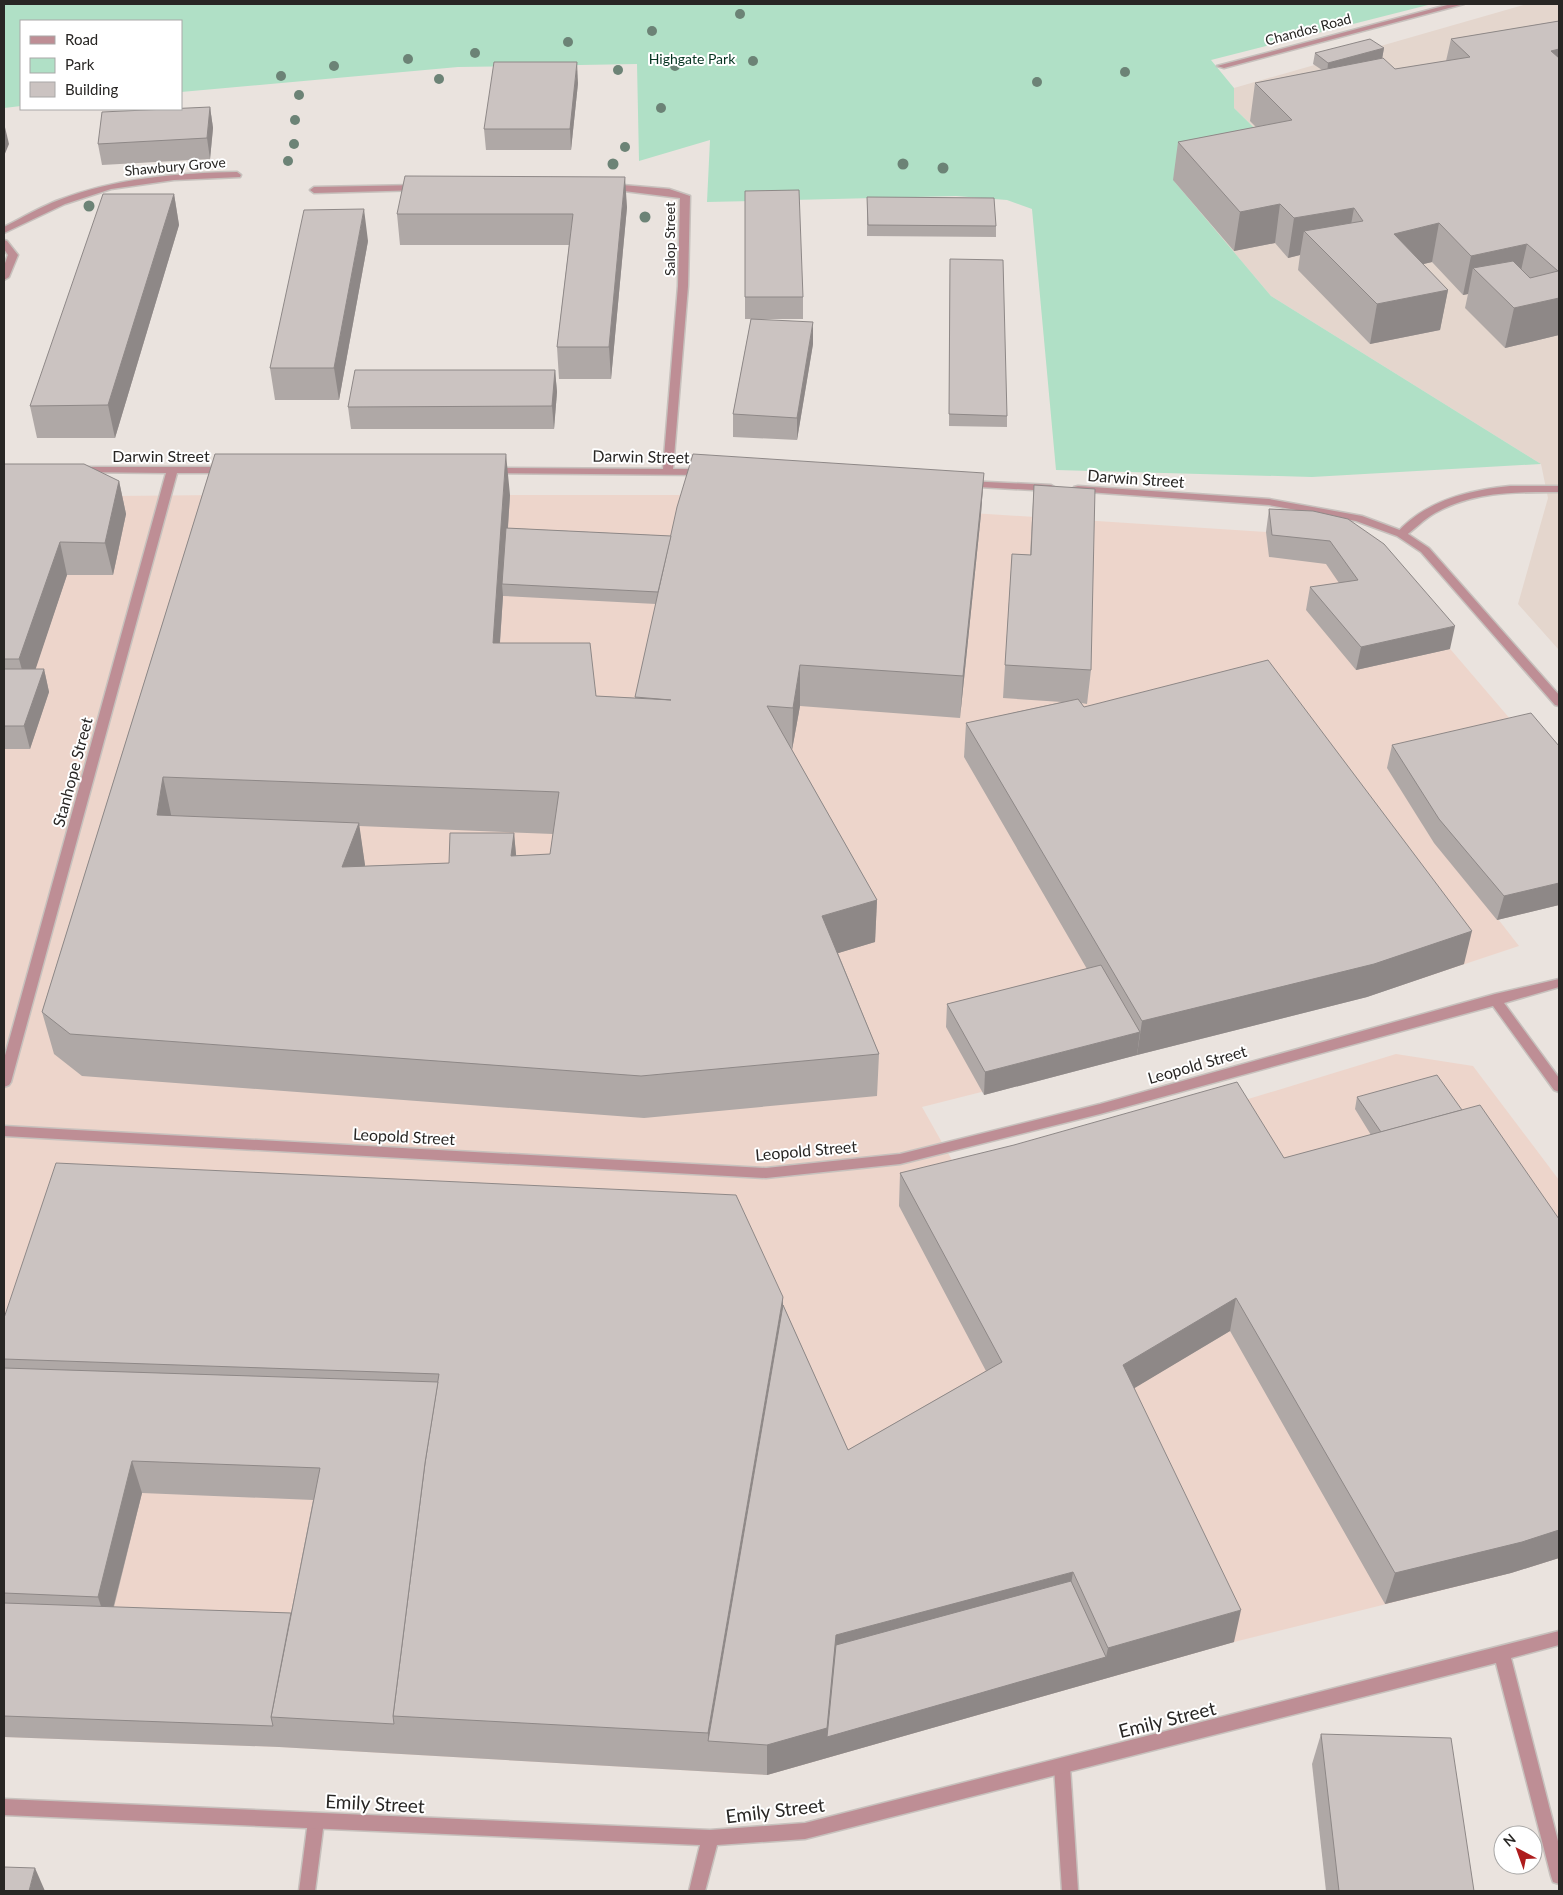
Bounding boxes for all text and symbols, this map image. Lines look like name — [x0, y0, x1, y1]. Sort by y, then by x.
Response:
street label: Chandos Road — [1263, 9, 1353, 49]
legend — [20, 20, 182, 110]
text: Road — [65, 30, 98, 48]
park label: Highgate Park — [649, 50, 736, 67]
text: Park — [65, 55, 95, 73]
text: Building — [65, 80, 118, 98]
street label: Shawbury Grove — [124, 153, 226, 179]
street label: Salop Street — [661, 202, 678, 276]
street label: Darwin Street — [112, 446, 210, 465]
street label: Darwin Street — [592, 446, 690, 466]
street label: Darwin Street — [1087, 465, 1185, 491]
street label: Stanhope Street — [48, 715, 96, 829]
street label: Leopold Street — [1145, 1041, 1249, 1087]
street label: Leopold Street — [352, 1124, 456, 1148]
street label: Leopold Street — [754, 1136, 858, 1164]
street label: Emily Street — [1116, 1696, 1218, 1742]
street label: Emily Street — [325, 1789, 426, 1817]
street label: Emily Street — [724, 1792, 826, 1827]
north arrow — [1493, 1825, 1543, 1875]
text: N — [1499, 1830, 1519, 1850]

